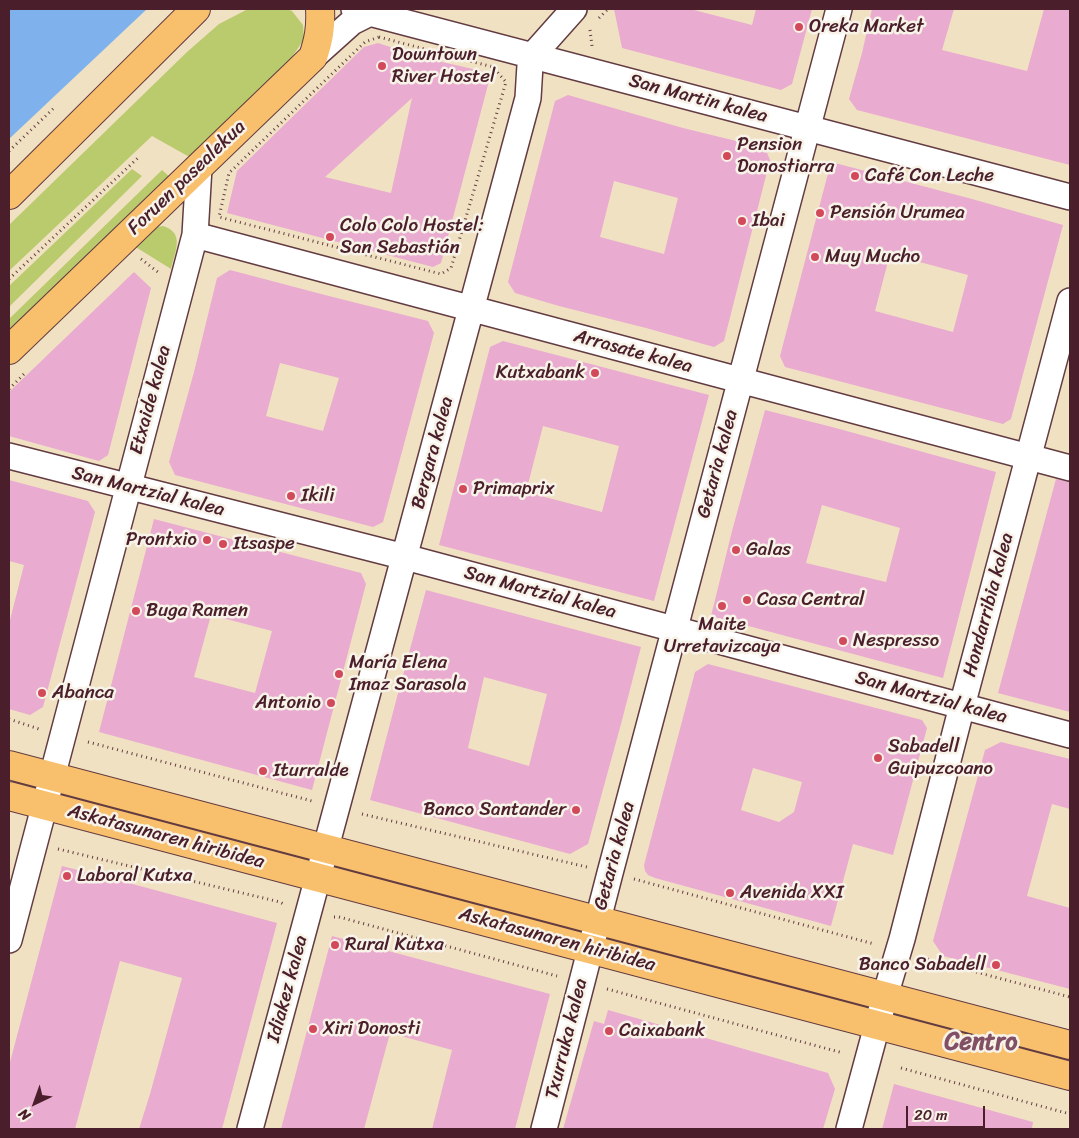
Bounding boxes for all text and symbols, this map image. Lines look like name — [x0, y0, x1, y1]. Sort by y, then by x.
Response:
place label: Oreka Market — [809, 16, 924, 38]
marker: Oreka Market — [793, 21, 805, 33]
place label: Downtown River Hostel — [392, 44, 495, 88]
marker: Downtown River Hostel — [376, 60, 388, 72]
street label: San Martin kalea — [626, 70, 770, 128]
street label: Foruen pasealekua — [123, 116, 251, 240]
place label: Pension Donostiarra — [737, 134, 834, 178]
marker: Pension Donostiarra — [721, 150, 733, 162]
place label: Café Con Leche — [865, 165, 994, 187]
marker: Café Con Leche — [849, 170, 861, 182]
place label: Pensión Urumea — [830, 202, 965, 224]
marker: Pensión Urumea — [814, 207, 826, 219]
place label: Ibai — [752, 210, 785, 232]
place label: Colo Colo Hostel: San Sebastián — [340, 215, 484, 259]
marker: Ibai — [736, 215, 748, 227]
marker: Colo Colo Hostel: San Sebastián — [324, 231, 336, 243]
place label: Muy Mucho — [825, 246, 920, 268]
marker: Muy Mucho — [809, 251, 821, 263]
street label: Arrasate kalea — [571, 325, 695, 379]
street label: Etxaide kalea — [126, 343, 176, 457]
place label: Kutxabank — [496, 362, 585, 384]
marker: Kutxabank — [589, 367, 601, 379]
street label: Bergara kalea — [407, 394, 459, 512]
street label: Getaria kalea — [693, 407, 743, 521]
street label: San Martzial kalea — [69, 462, 227, 522]
place label: Primaprix — [473, 478, 554, 500]
marker: Primaprix — [457, 483, 469, 495]
place label: Ikili — [301, 485, 335, 507]
marker: Ikili — [285, 490, 297, 502]
place label: Prontxio — [126, 529, 197, 551]
street label: Hondarribia kalea — [959, 531, 1019, 679]
place label: Itsaspe — [233, 533, 295, 555]
marker: Prontxio — [201, 534, 213, 546]
marker: Itsaspe — [217, 538, 229, 550]
place label: Galas — [746, 539, 791, 561]
marker: Galas — [730, 544, 742, 556]
street label: San Martzial kalea — [462, 562, 618, 624]
place label: Casa Central — [757, 589, 865, 611]
marker: Casa Central — [741, 594, 753, 606]
place label: Buga Ramen — [146, 600, 248, 622]
marker: Maite Urretavizcaya — [716, 600, 728, 612]
marker: Buga Ramen — [130, 605, 142, 617]
place label: Maite Urretavizcaya — [664, 614, 780, 658]
place label: Nespresso — [853, 630, 939, 652]
marker: Nespresso — [837, 635, 849, 647]
place label: María Elena Imaz Sarasola — [349, 652, 467, 696]
street label: San Martzial kalea — [853, 667, 1009, 729]
marker: María Elena Imaz Sarasola — [333, 668, 345, 680]
place label: Abanca — [52, 682, 114, 704]
marker: Abanca — [36, 687, 48, 699]
place label: Antonio — [255, 692, 321, 714]
marker: Antonio — [325, 697, 337, 709]
place label: Sabadell Guipuzcoano — [888, 736, 993, 780]
marker: Sabadell Guipuzcoano — [872, 752, 884, 764]
place label: Iturralde — [273, 760, 349, 782]
marker: Iturralde — [257, 765, 269, 777]
place label: Banco Santander — [423, 799, 566, 821]
street label: Getaria kalea — [590, 799, 640, 913]
street label: Askatasunaren hiribidea — [65, 800, 267, 874]
marker: Banco Santander — [570, 804, 582, 816]
place label: Laboral Kutxa — [77, 865, 192, 887]
marker: Laboral Kutxa — [61, 870, 73, 882]
place label: Avenida XXI — [740, 882, 844, 904]
marker: Avenida XXI — [724, 887, 736, 899]
street label: Askatasunaren hiribidea — [456, 903, 658, 977]
street label: Idiakez kalea — [263, 933, 313, 1045]
place label: Rural Kutxa — [345, 934, 444, 956]
marker: Rural Kutxa — [329, 939, 341, 951]
place label: Banco Sabadell — [859, 954, 986, 976]
marker: Banco Sabadell — [990, 959, 1002, 971]
street label: Txurruka kalea — [541, 976, 593, 1102]
place label: Xiri Donosti — [323, 1018, 420, 1040]
place label: Caixabank — [619, 1020, 705, 1042]
marker: Xiri Donosti — [307, 1023, 319, 1035]
marker: Caixabank — [603, 1025, 615, 1037]
district label: Centro — [945, 1029, 1017, 1057]
north arrow — [10, 1078, 60, 1128]
scale bar — [909, 1096, 988, 1128]
text: N — [13, 1102, 37, 1127]
text: 20 m — [914, 1102, 948, 1128]

